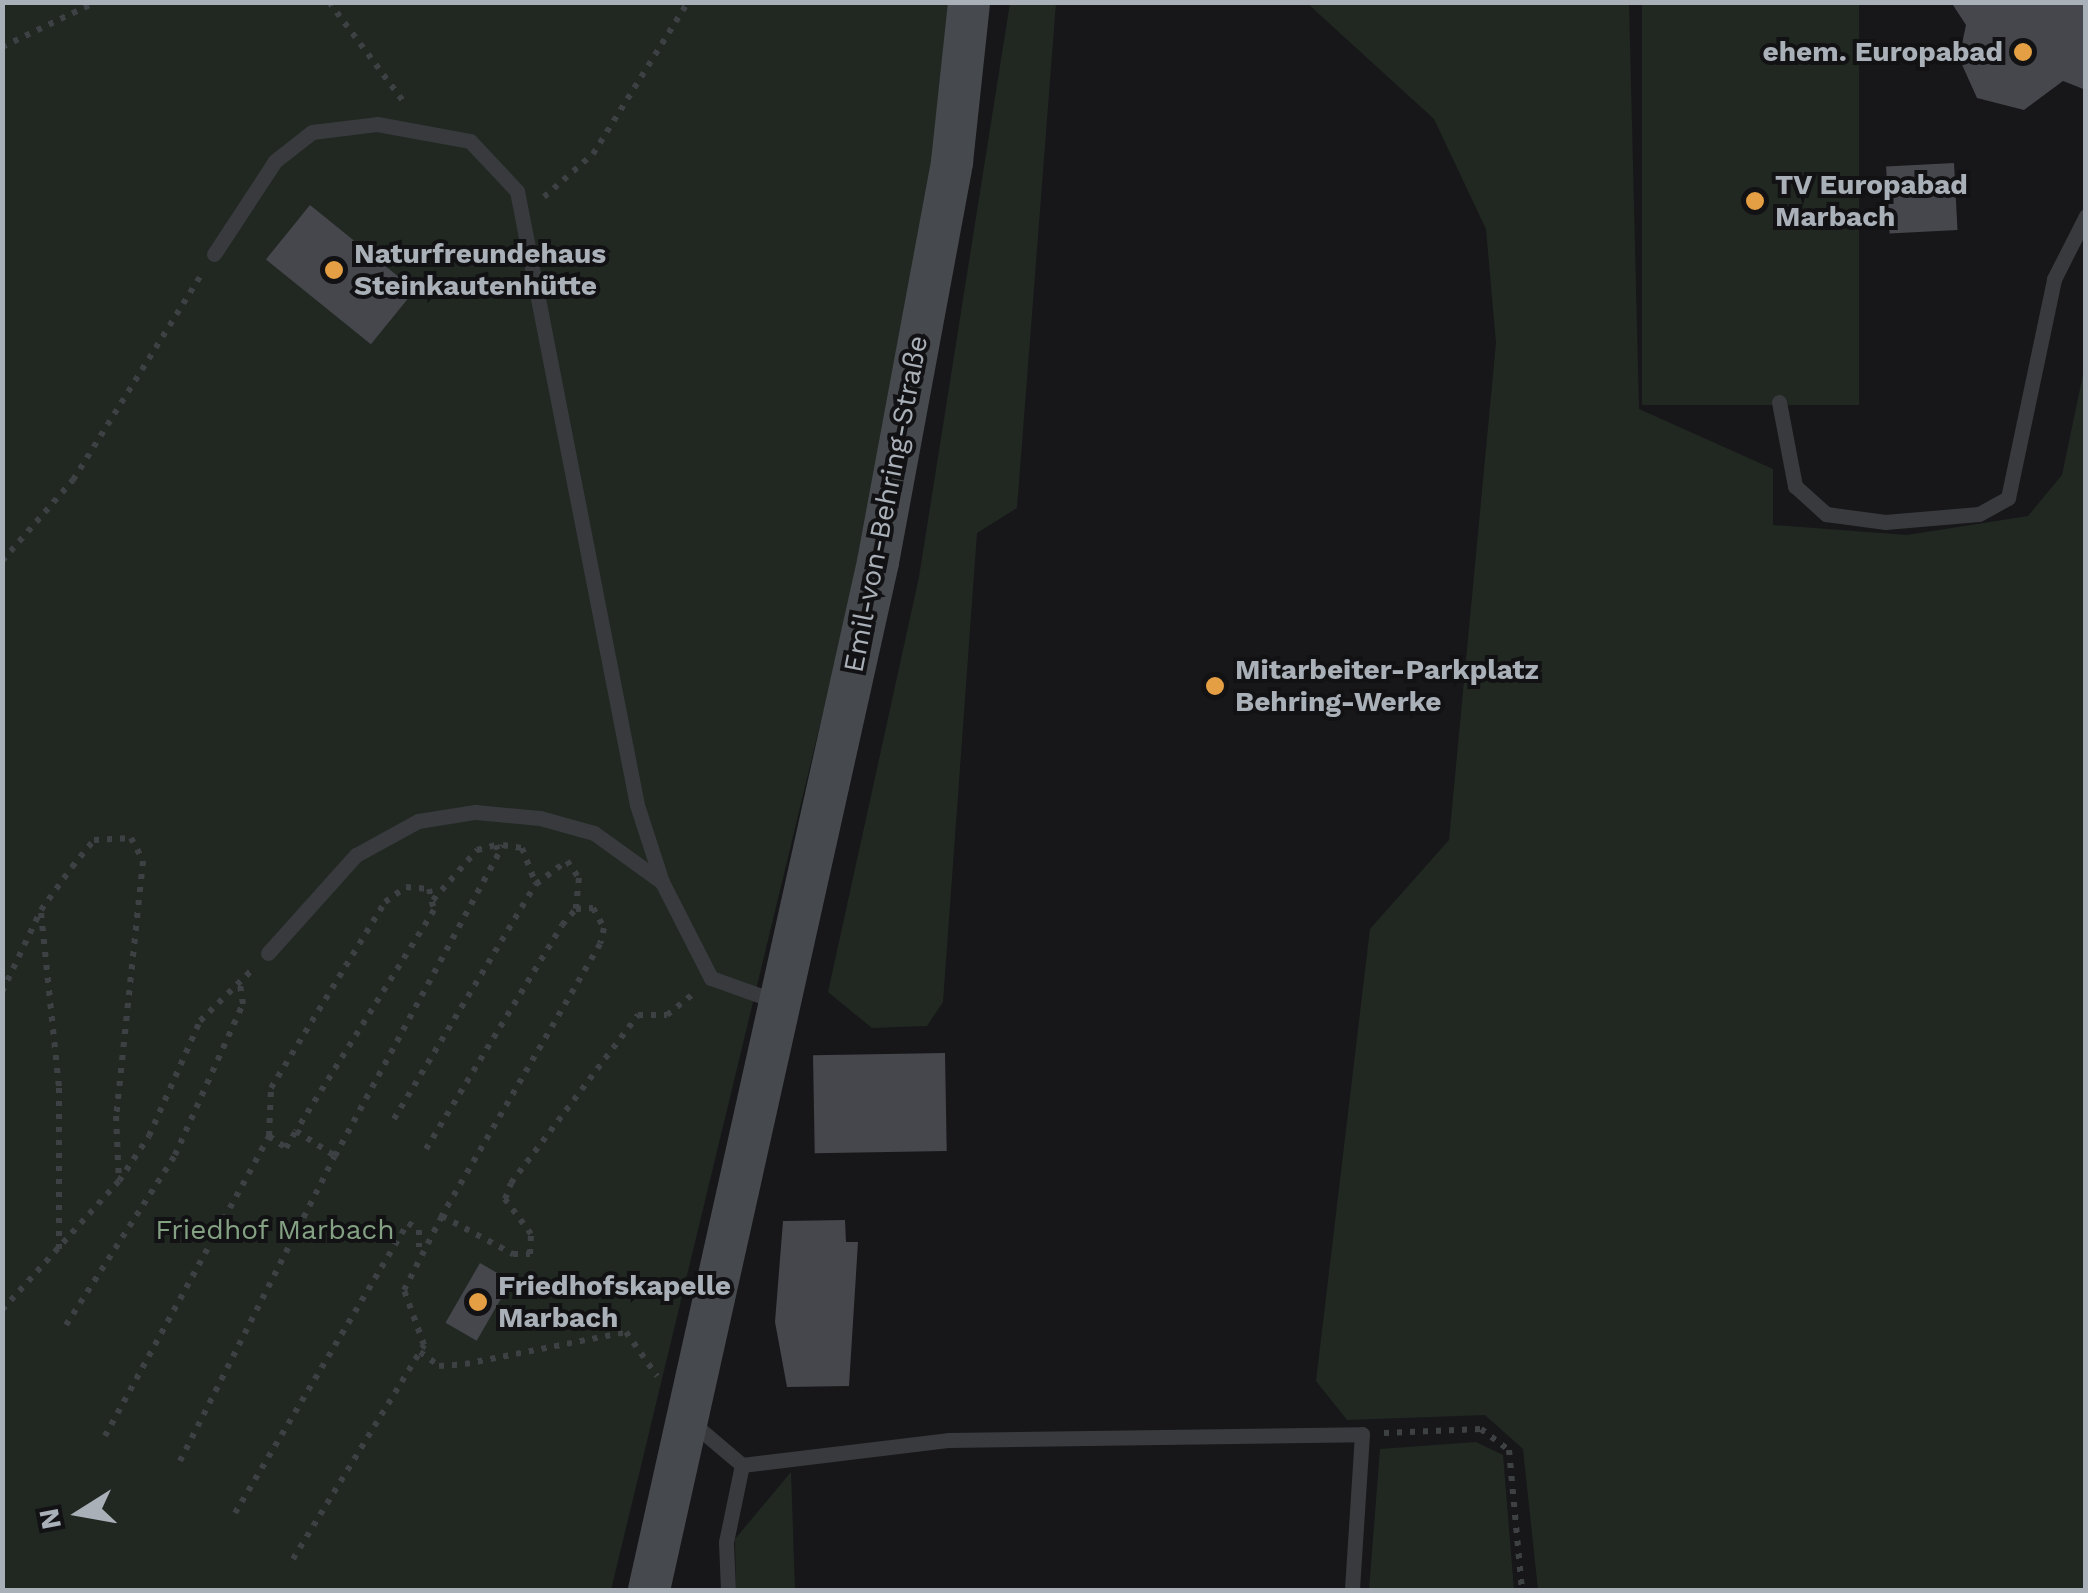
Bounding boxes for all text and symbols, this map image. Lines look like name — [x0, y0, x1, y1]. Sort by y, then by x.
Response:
place label: ehem. Europabad — [1763, 35, 2003, 69]
marker: ehem. Europabad — [2012, 41, 2034, 63]
place label: TV Europabad Marbach — [1775, 168, 1969, 234]
marker: TV Europabad Marbach — [1744, 190, 1766, 212]
place label: Naturfreundehaus Steinkautenhütte — [354, 237, 606, 303]
marker: Naturfreundehaus Steinkautenhütte — [323, 259, 345, 281]
street label: Emil-von-Behring-Straße — [837, 333, 935, 675]
place label: Mitarbeiter-Parkplatz Behring-Werke — [1235, 653, 1539, 719]
marker: Mitarbeiter-Parkplatz Behring-Werke — [1204, 675, 1226, 697]
park label: Friedhof Marbach — [155, 1213, 395, 1247]
place label: Friedhofskapelle Marbach — [498, 1269, 731, 1335]
marker: Friedhofskapelle Marbach — [467, 1291, 489, 1313]
north arrow — [30, 1463, 130, 1563]
text: N — [32, 1505, 68, 1532]

